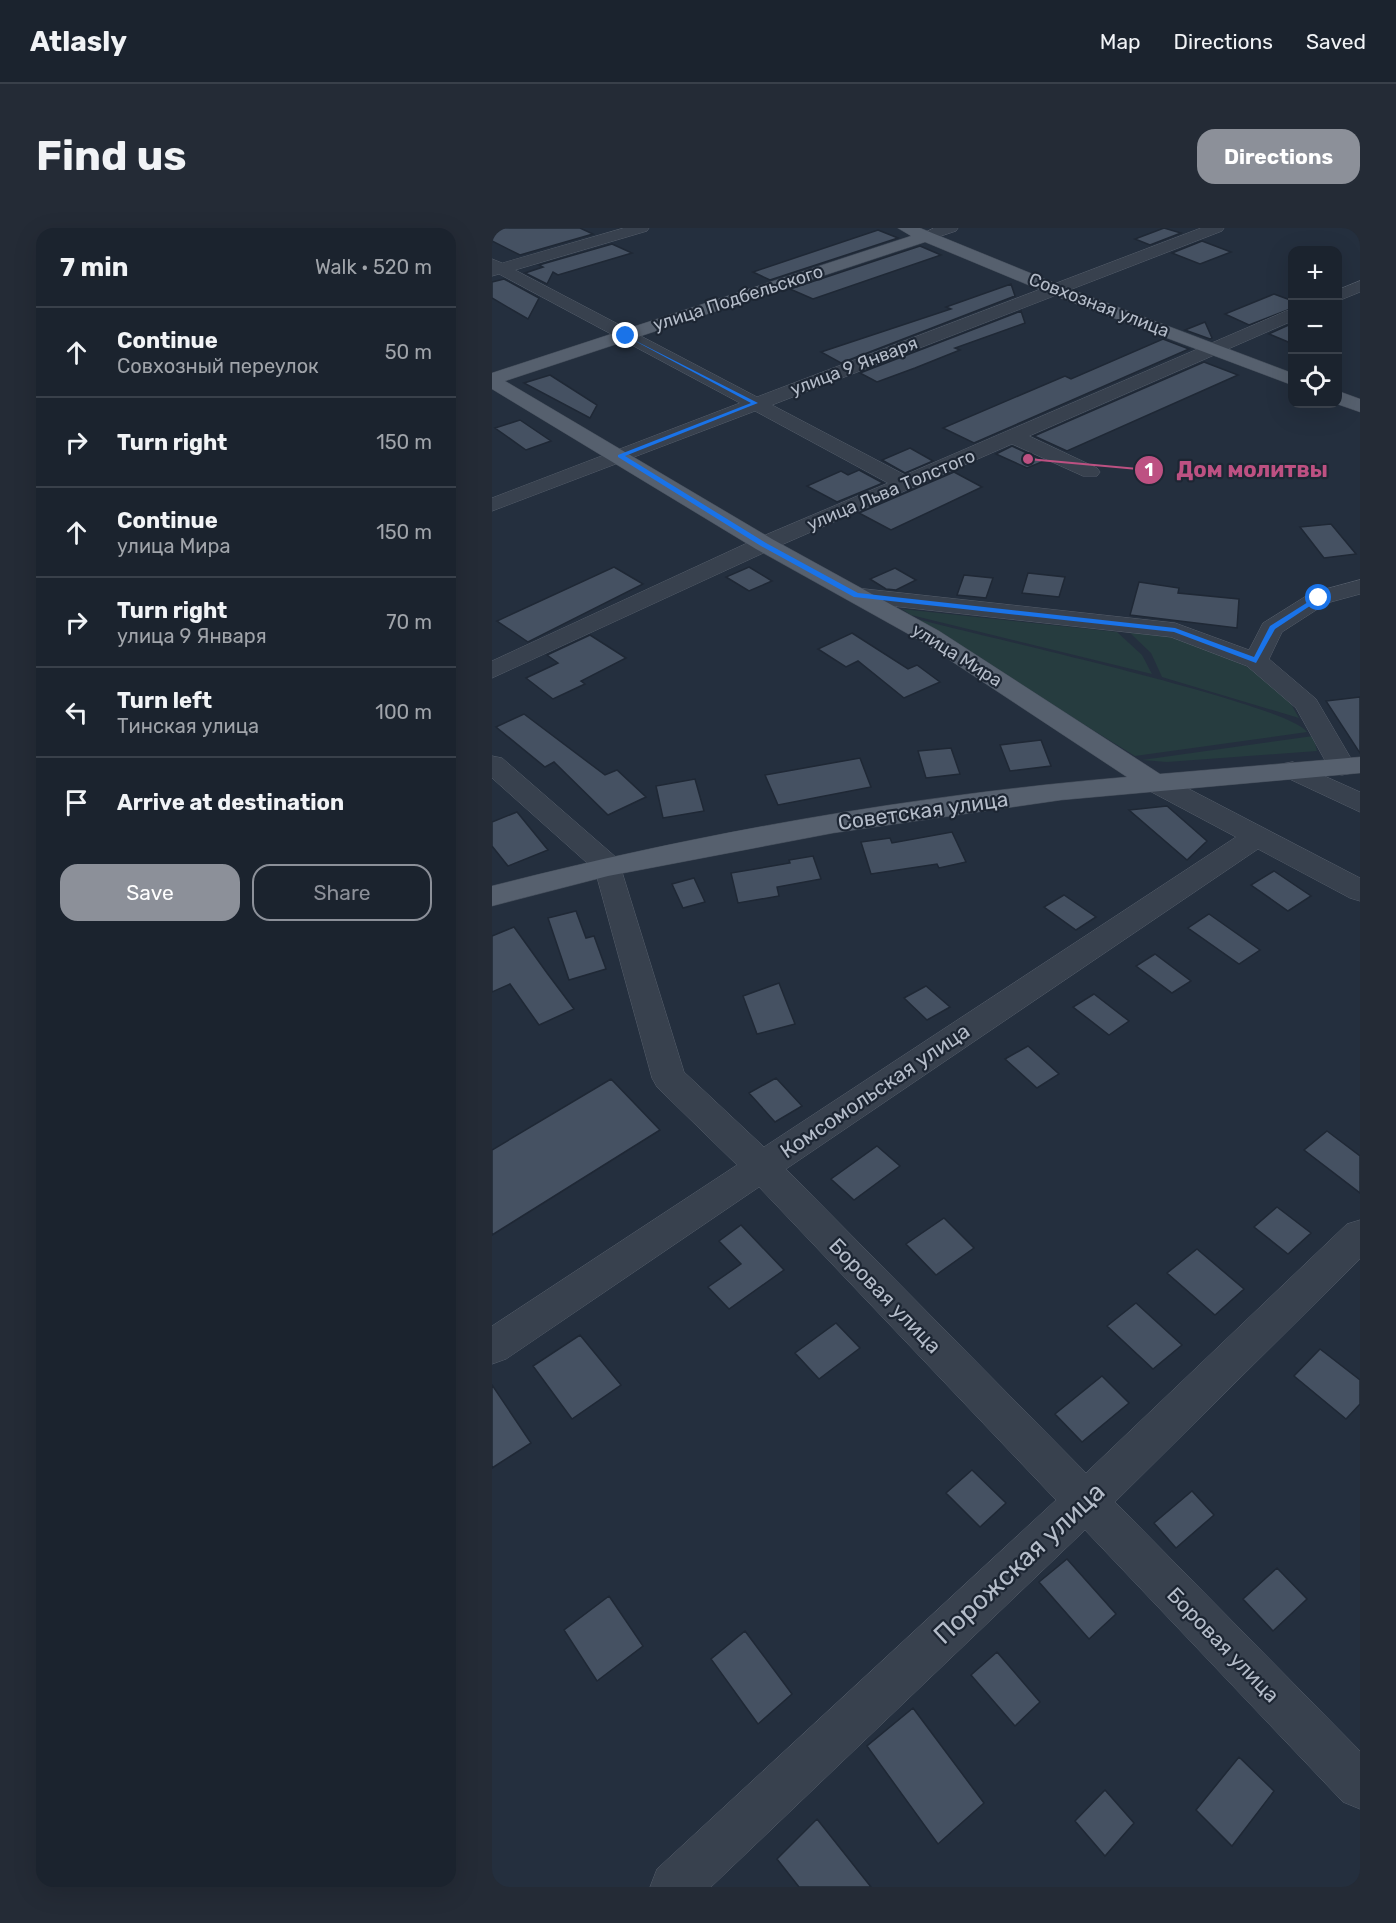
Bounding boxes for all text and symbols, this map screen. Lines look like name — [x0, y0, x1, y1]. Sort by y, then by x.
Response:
text: Atlasly — [30, 25, 127, 58]
text: Map — [1100, 29, 1141, 54]
text: Directions — [1174, 29, 1273, 54]
text: Saved — [1306, 29, 1366, 54]
button: Directions — [1197, 129, 1360, 184]
text: Find us — [36, 131, 187, 181]
map controls — [1288, 246, 1342, 408]
button: + — [1288, 246, 1342, 300]
text: 7 min — [60, 252, 128, 283]
text: Walk · 520 m — [315, 255, 432, 279]
street label: улица Подбельского — [650, 260, 826, 336]
street label: Совхозная улица — [1026, 268, 1172, 342]
button: − — [1288, 300, 1342, 354]
route end — [612, 322, 638, 348]
text: Continue — [117, 327, 218, 354]
street label: улица 9 Января — [787, 332, 921, 400]
icon: ahead — [60, 336, 93, 369]
text: 50 m — [385, 340, 432, 364]
text: Совхозный переулок — [117, 354, 319, 378]
button: locate — [1288, 354, 1342, 408]
icon: right — [60, 426, 93, 459]
text: Turn right — [117, 429, 227, 456]
text: 150 m — [376, 430, 432, 454]
street label: улица Льва Толстого — [804, 445, 978, 535]
callout: Дом молитвы — [1134, 450, 1340, 490]
text: Дом молитвы — [1176, 456, 1328, 483]
text: 1 — [1145, 459, 1153, 481]
text: Continue — [117, 507, 218, 534]
icon: ahead — [60, 516, 93, 549]
text: 150 m — [376, 520, 432, 544]
text: улица Мира — [117, 534, 230, 558]
route start — [1305, 584, 1331, 610]
text: Turn right — [117, 597, 227, 624]
icon: right — [60, 606, 93, 639]
text: 70 m — [386, 610, 432, 634]
street label: улица Мира — [908, 619, 1006, 691]
text: улица 9 Января — [117, 624, 267, 648]
text: Turn left — [117, 687, 212, 714]
icon: left — [60, 696, 93, 729]
text: 100 m — [375, 700, 432, 724]
text: Тинская улица — [117, 714, 259, 738]
icon: arrive — [60, 786, 93, 819]
street label: Советская улица — [836, 786, 1010, 835]
text: Arrive at destination — [117, 789, 344, 816]
button: Save — [60, 864, 240, 921]
button: Share — [252, 864, 432, 921]
street label: Комсомольская улица — [775, 1018, 974, 1163]
street label: Боровая улица — [824, 1233, 947, 1358]
street label: Порожская улица — [927, 1476, 1111, 1651]
street label: Боровая улица — [1162, 1582, 1285, 1707]

